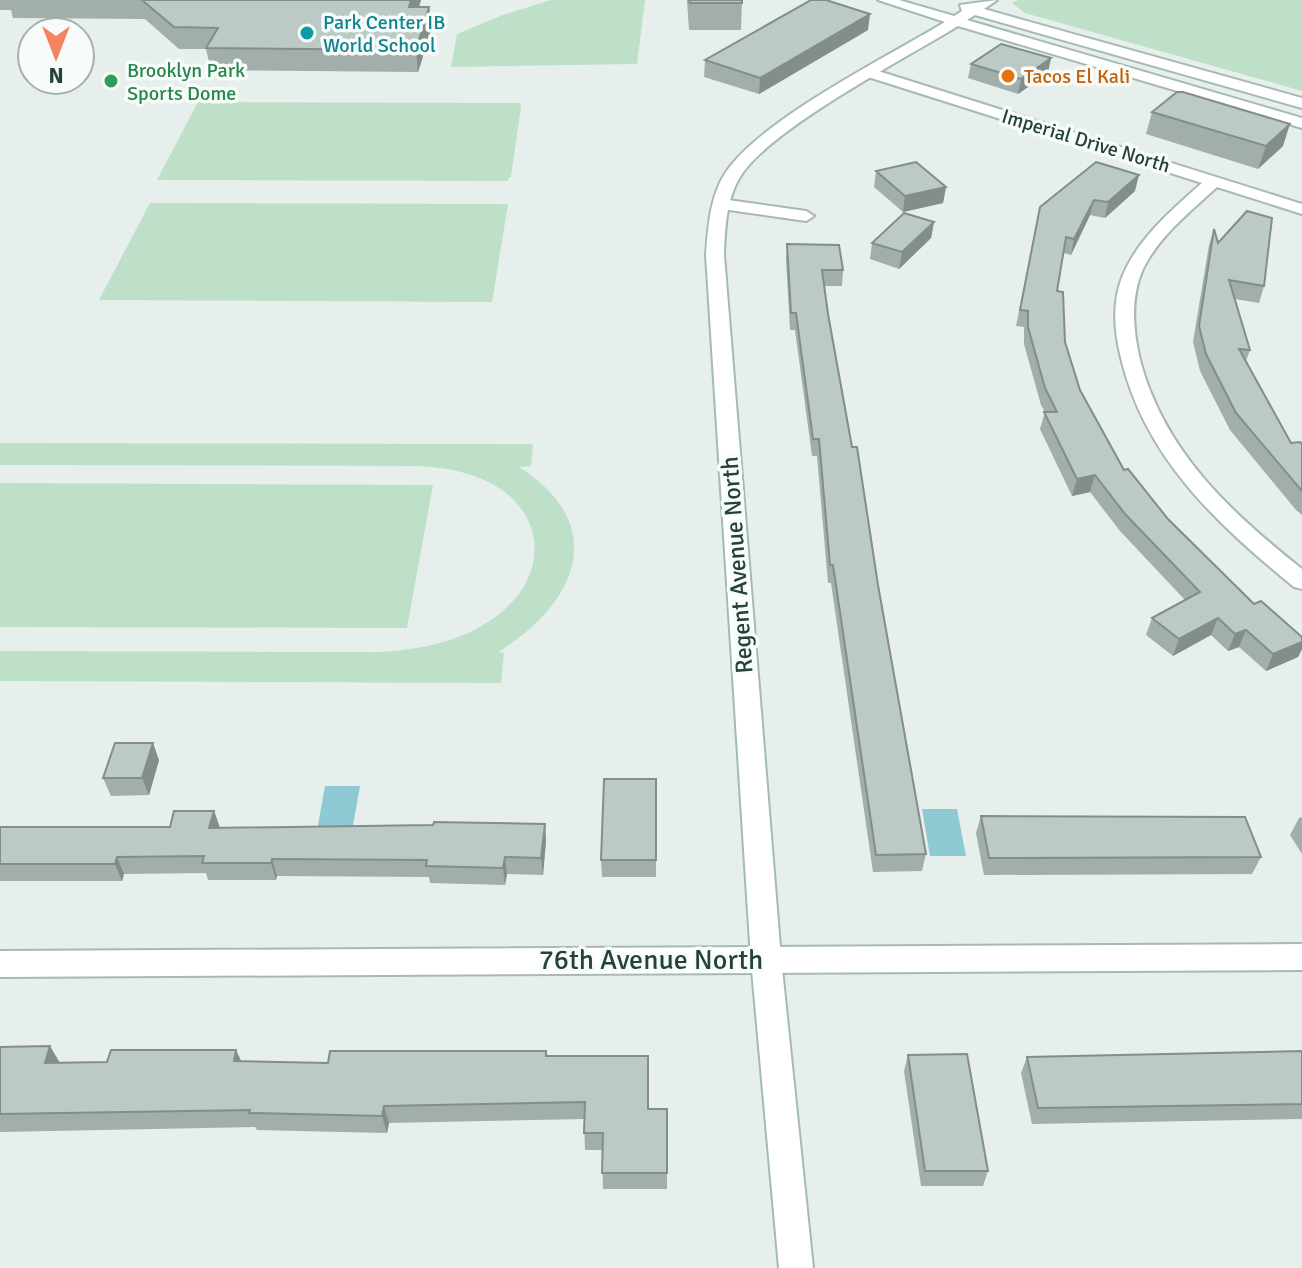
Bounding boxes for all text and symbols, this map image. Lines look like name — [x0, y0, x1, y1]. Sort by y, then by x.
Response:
place label: Park Center IB World School — [323, 10, 445, 58]
north arrow — [16, 16, 96, 96]
marker: Park Center IB World School — [298, 24, 316, 42]
place label: Brooklyn Park Sports Dome — [127, 58, 245, 106]
text: N — [48, 62, 64, 89]
place label: Tacos El Kali — [1024, 64, 1130, 89]
marker: Tacos El Kali — [999, 67, 1017, 85]
marker: Brooklyn Park Sports Dome — [102, 72, 120, 90]
street label: Imperial Drive North — [999, 104, 1173, 178]
street label: Regent Avenue North — [714, 455, 760, 675]
street label: 76th Avenue North — [539, 943, 763, 977]

